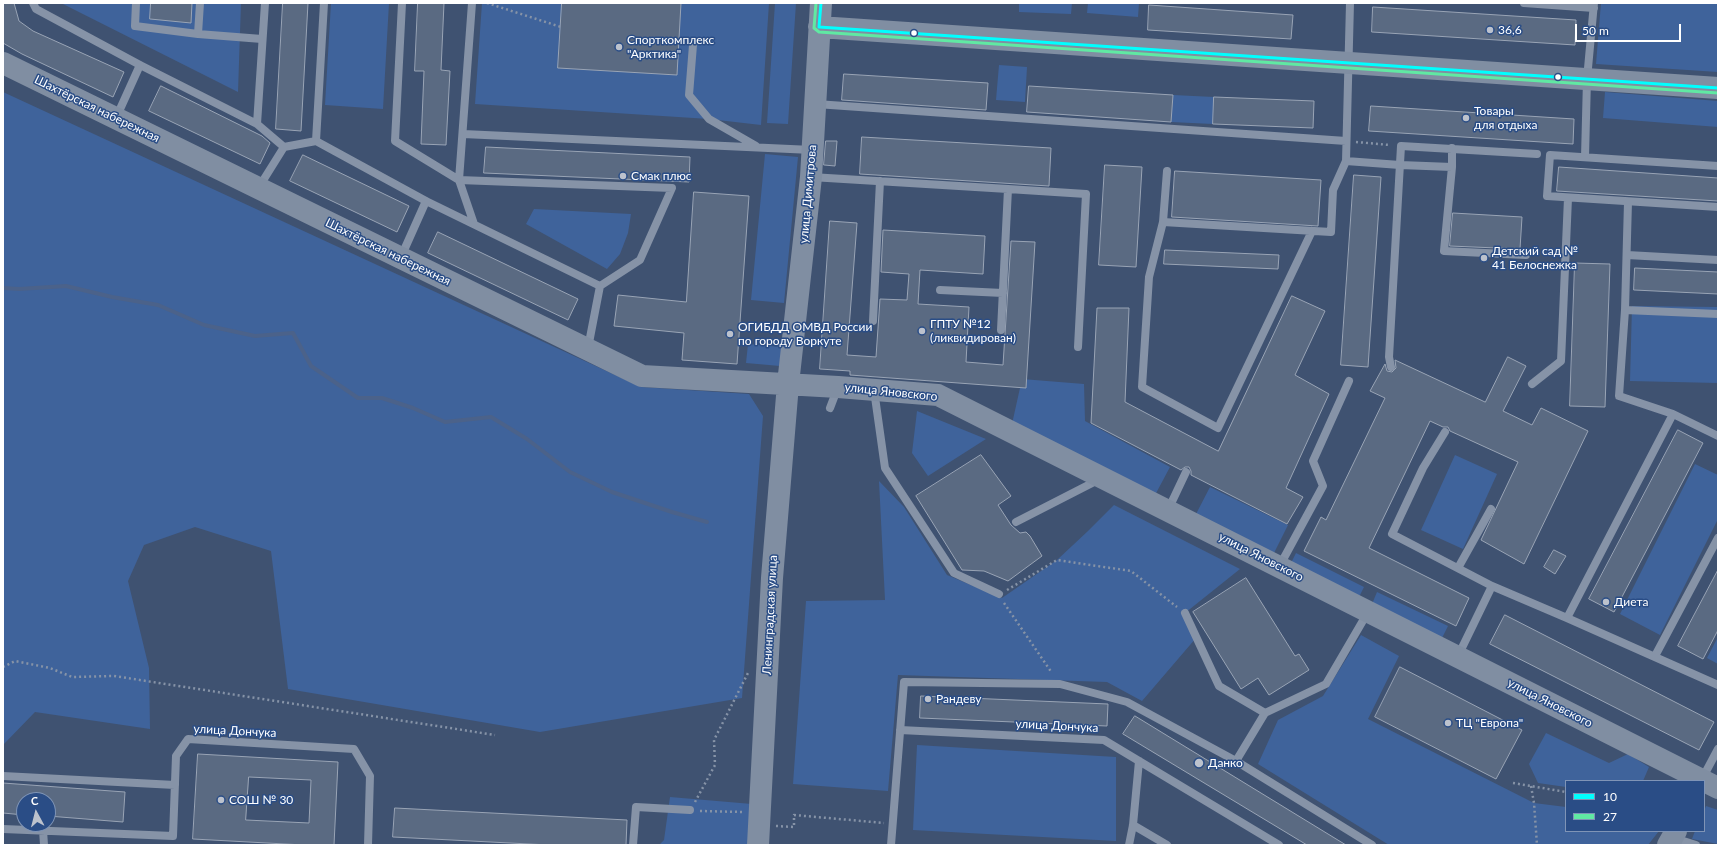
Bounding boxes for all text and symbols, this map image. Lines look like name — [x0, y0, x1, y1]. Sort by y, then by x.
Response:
scale bar — [1577, 16, 1683, 42]
place label: 36,6 — [1498, 23, 1522, 37]
text: 50 m — [1582, 23, 1609, 38]
marker: 36,6 — [1485, 25, 1495, 35]
unlabelled marker — [909, 28, 919, 38]
place label: Спорткомплекс "Арктика" — [627, 33, 714, 61]
marker: Спорткомплекс "Арктика" — [614, 42, 624, 52]
street label: Шахтёрская набережная — [32, 72, 162, 146]
unlabelled marker — [1553, 72, 1563, 82]
place label: Товары для отдыха — [1474, 104, 1537, 132]
marker: Товары для отдыха — [1461, 113, 1471, 123]
street label: улица Димитрова — [797, 144, 819, 244]
place label: Смак плюс — [631, 169, 692, 183]
marker: Смак плюс — [618, 171, 628, 181]
street label: Шахтёрская набережная — [323, 215, 453, 289]
place label: Детский сад № 41 Белоснежка — [1492, 244, 1578, 272]
marker: Детский сад № 41 Белоснежка — [1479, 253, 1489, 263]
place label: ГПТУ №12 (ликвидирован) — [930, 317, 1016, 345]
place label: ОГИБДД ОМВД России по городу Воркуте — [738, 320, 872, 348]
marker: ГПТУ №12 (ликвидирован) — [917, 326, 927, 336]
marker: ОГИБДД ОМВД России по городу Воркуте — [725, 329, 735, 339]
street label: улица Яновского — [844, 380, 938, 404]
street label: улица Яновского — [1216, 529, 1306, 585]
street label: Ленинградская улица — [760, 555, 780, 675]
place label: Диета — [1614, 595, 1648, 609]
marker: Диета — [1601, 597, 1611, 607]
street label: улица Яновского — [1505, 675, 1595, 731]
place label: Рандеву — [936, 692, 981, 706]
marker: Рандеву — [923, 694, 933, 704]
place label: ТЦ "Европа" — [1456, 716, 1523, 730]
street label: улица Дончука — [1015, 717, 1099, 735]
marker: ТЦ "Европа" — [1443, 718, 1453, 728]
street label: улица Дончука — [193, 722, 277, 740]
place label: Данко — [1208, 756, 1243, 770]
marker: Данко — [1193, 757, 1205, 769]
legend — [1565, 780, 1705, 832]
text: 10 — [1603, 789, 1617, 804]
north arrow — [16, 792, 56, 832]
place label: СОШ № 30 — [229, 793, 293, 807]
text: С — [30, 794, 39, 807]
marker: СОШ № 30 — [216, 795, 226, 805]
text: 27 — [1603, 809, 1617, 824]

